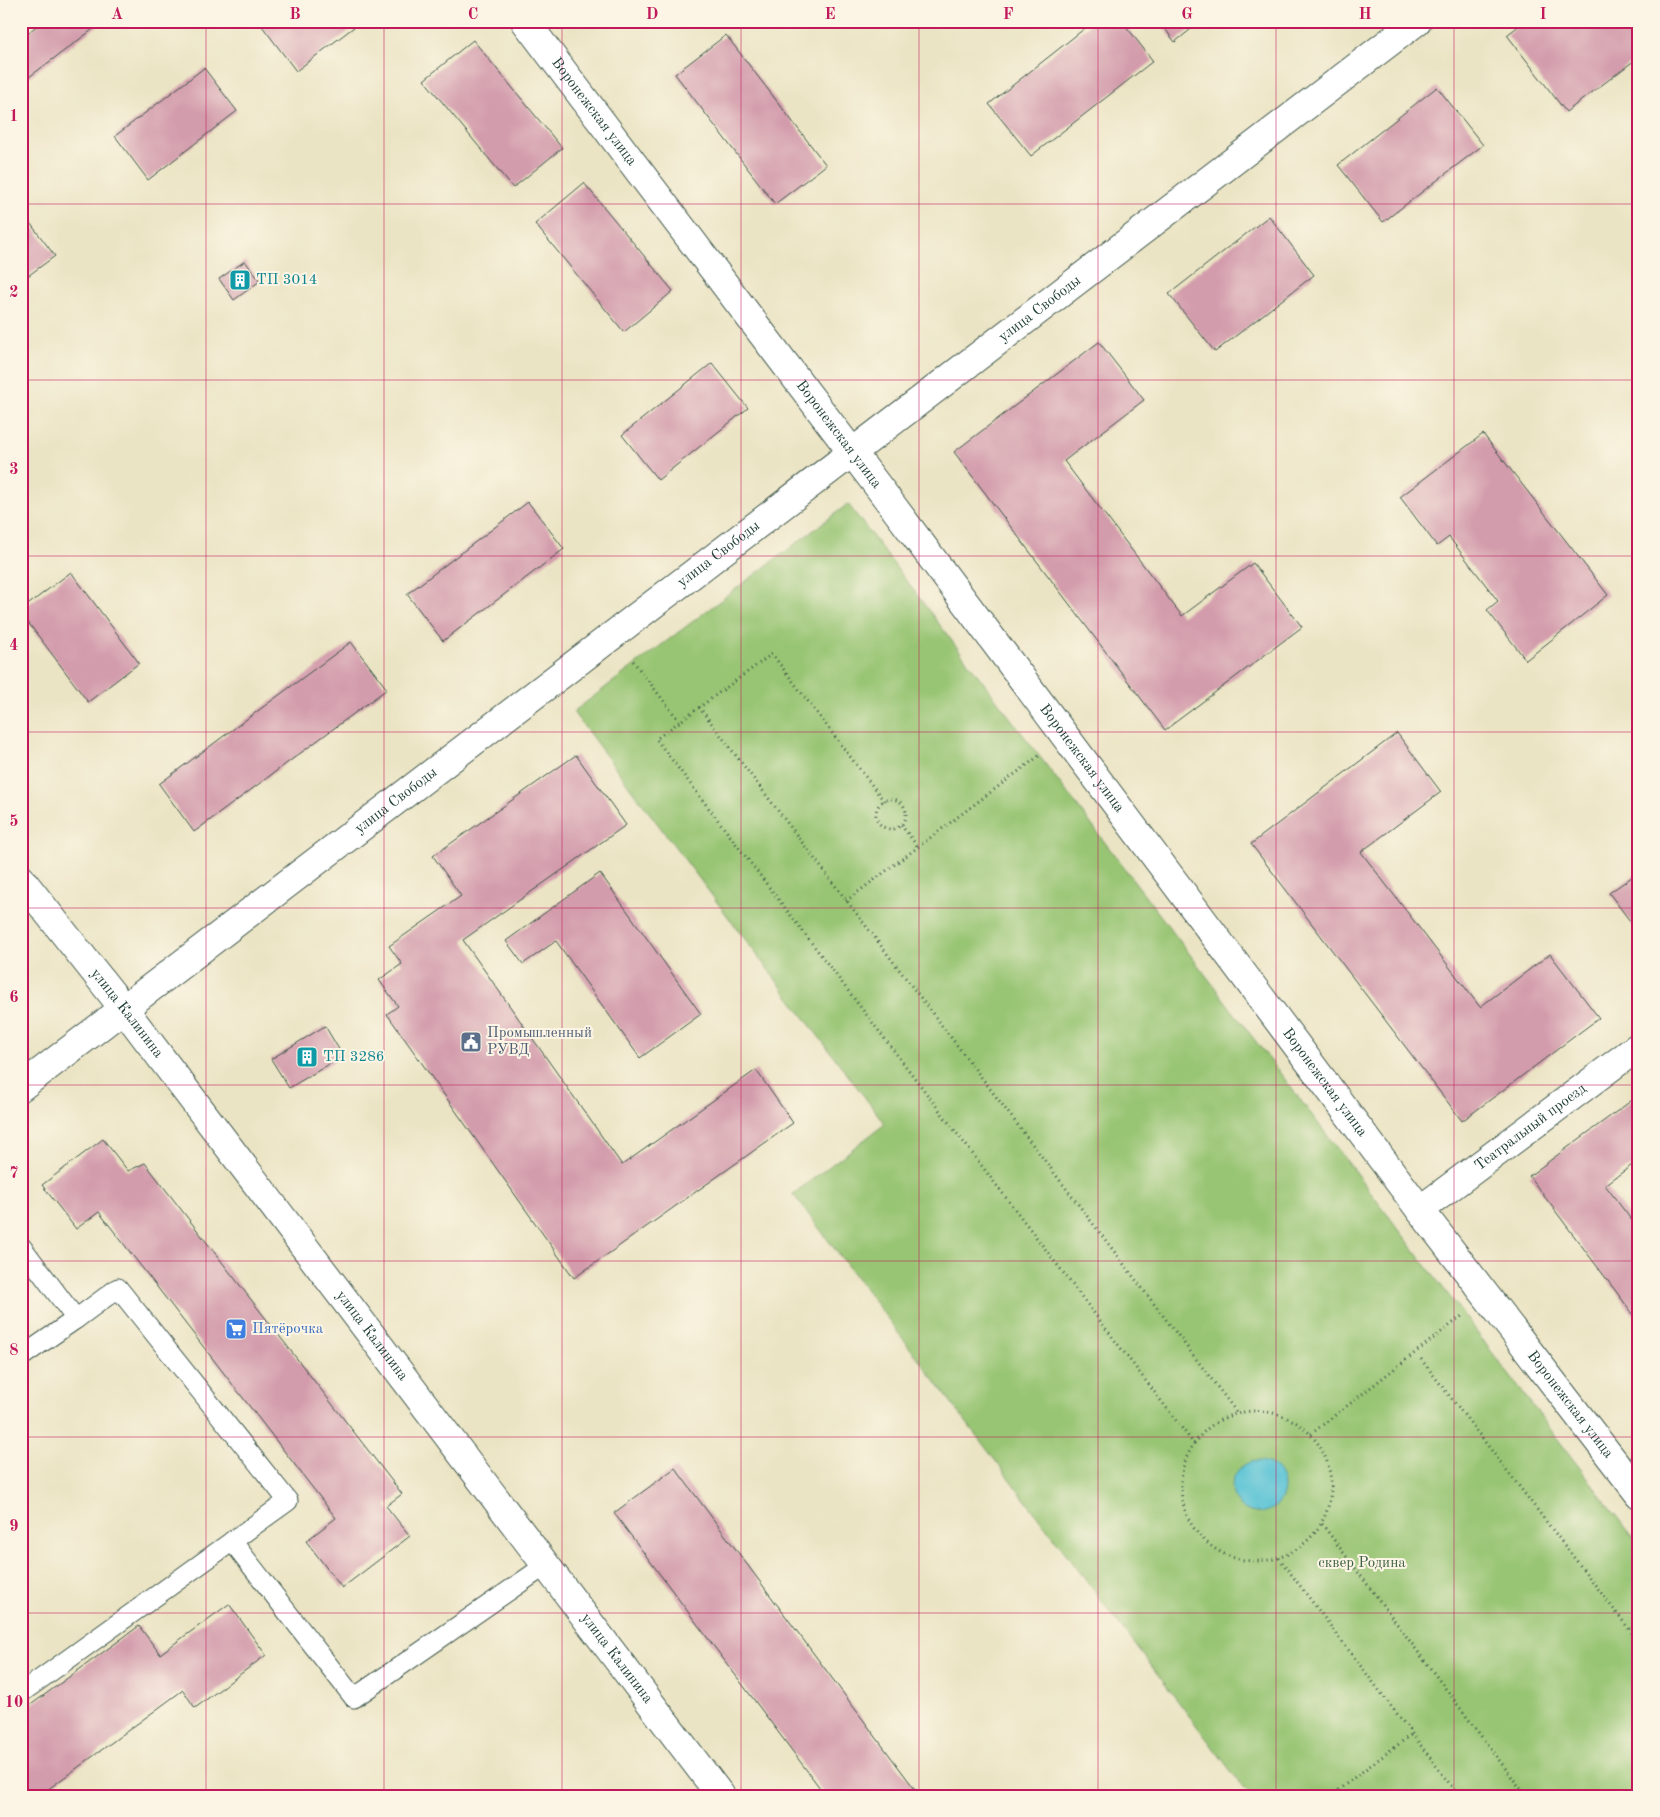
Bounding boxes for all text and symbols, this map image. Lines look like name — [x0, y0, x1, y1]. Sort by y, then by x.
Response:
text: A — [111, 7, 123, 23]
text: B — [289, 7, 301, 23]
text: C — [468, 7, 478, 23]
text: D — [646, 7, 658, 23]
text: E — [824, 7, 836, 23]
text: F — [1003, 7, 1014, 23]
text: G — [1181, 7, 1193, 23]
text: H — [1358, 7, 1372, 23]
text: I — [1539, 7, 1547, 23]
street label: Воронежская улица — [548, 55, 640, 169]
text: 1 — [9, 109, 19, 125]
building icon: ТП 3014 — [228, 268, 252, 292]
place label: ТП 3014 — [256, 273, 318, 288]
street label: улица Свободы — [996, 273, 1084, 345]
text: 2 — [9, 285, 19, 301]
street label: Воронежская улица — [793, 378, 884, 492]
text: 3 — [9, 462, 19, 478]
street label: улица Свободы — [675, 518, 763, 590]
text: 4 — [9, 638, 19, 654]
street label: Воронежская улица — [1037, 702, 1127, 816]
street label: улица Свободы — [352, 764, 440, 837]
text: 5 — [9, 814, 19, 830]
street label: улица Калинина — [88, 966, 166, 1061]
text: 6 — [9, 990, 19, 1006]
place label: Промышленный РУВД — [487, 1026, 592, 1058]
street label: Воронежская улица — [1279, 1026, 1370, 1140]
public building icon: Промышленный РУВД — [459, 1030, 483, 1054]
building icon: ТП 3286 — [295, 1045, 319, 1069]
place label: ТП 3286 — [323, 1050, 385, 1065]
street label: Театральный проезд — [1472, 1080, 1589, 1174]
text: 7 — [9, 1166, 19, 1182]
street label: улица Калинина — [333, 1288, 411, 1384]
supermarket icon: Пятёрочка — [224, 1317, 248, 1341]
place label: Пятёрочка — [252, 1322, 324, 1337]
text: 8 — [9, 1343, 19, 1359]
street label: Воронежская улица — [1524, 1348, 1616, 1462]
text: 9 — [9, 1519, 19, 1535]
park label: сквер Родина — [1318, 1556, 1406, 1571]
street label: улица Калинина — [578, 1611, 656, 1707]
text: 10 — [5, 1695, 23, 1711]

